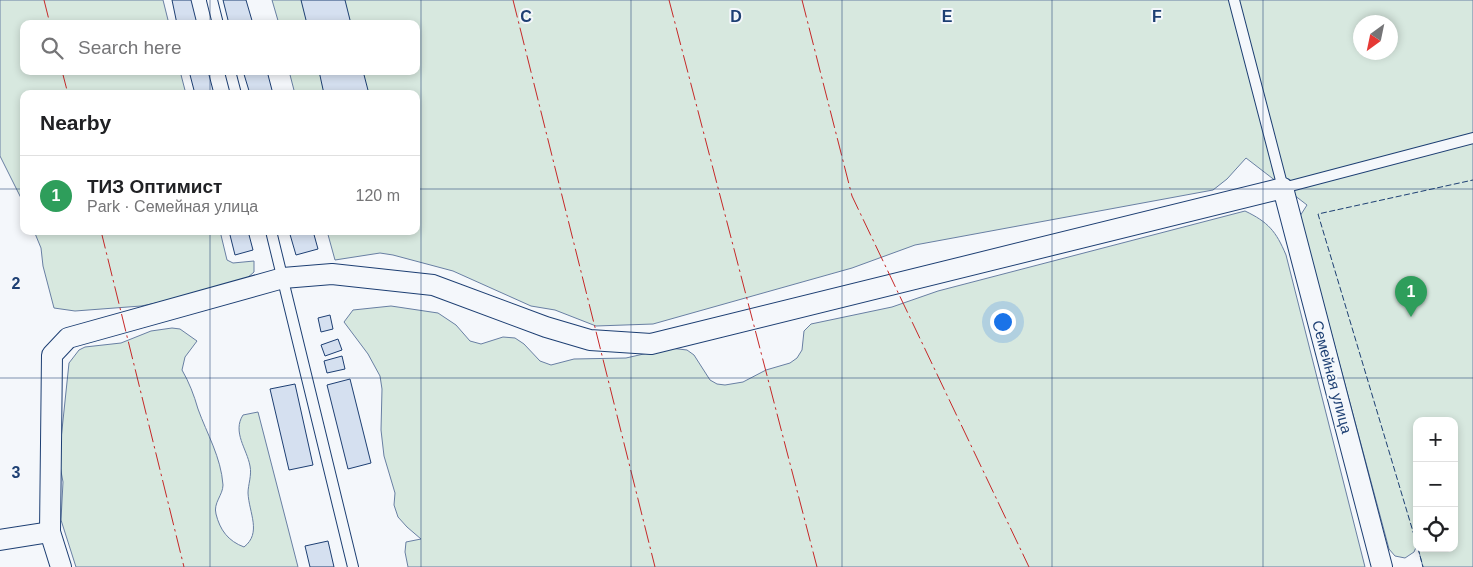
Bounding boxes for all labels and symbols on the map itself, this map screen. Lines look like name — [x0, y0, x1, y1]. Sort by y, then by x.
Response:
text: C — [520, 8, 532, 25]
text: D — [730, 8, 742, 25]
text: E — [942, 8, 953, 25]
text: F — [1152, 8, 1162, 25]
north arrow — [1353, 15, 1398, 60]
text: 2 — [12, 275, 21, 292]
pin: 1 — [1395, 276, 1427, 317]
your location — [990, 309, 1016, 335]
street label: Семейная улица — [1309, 318, 1356, 436]
text: 3 — [12, 464, 21, 481]

